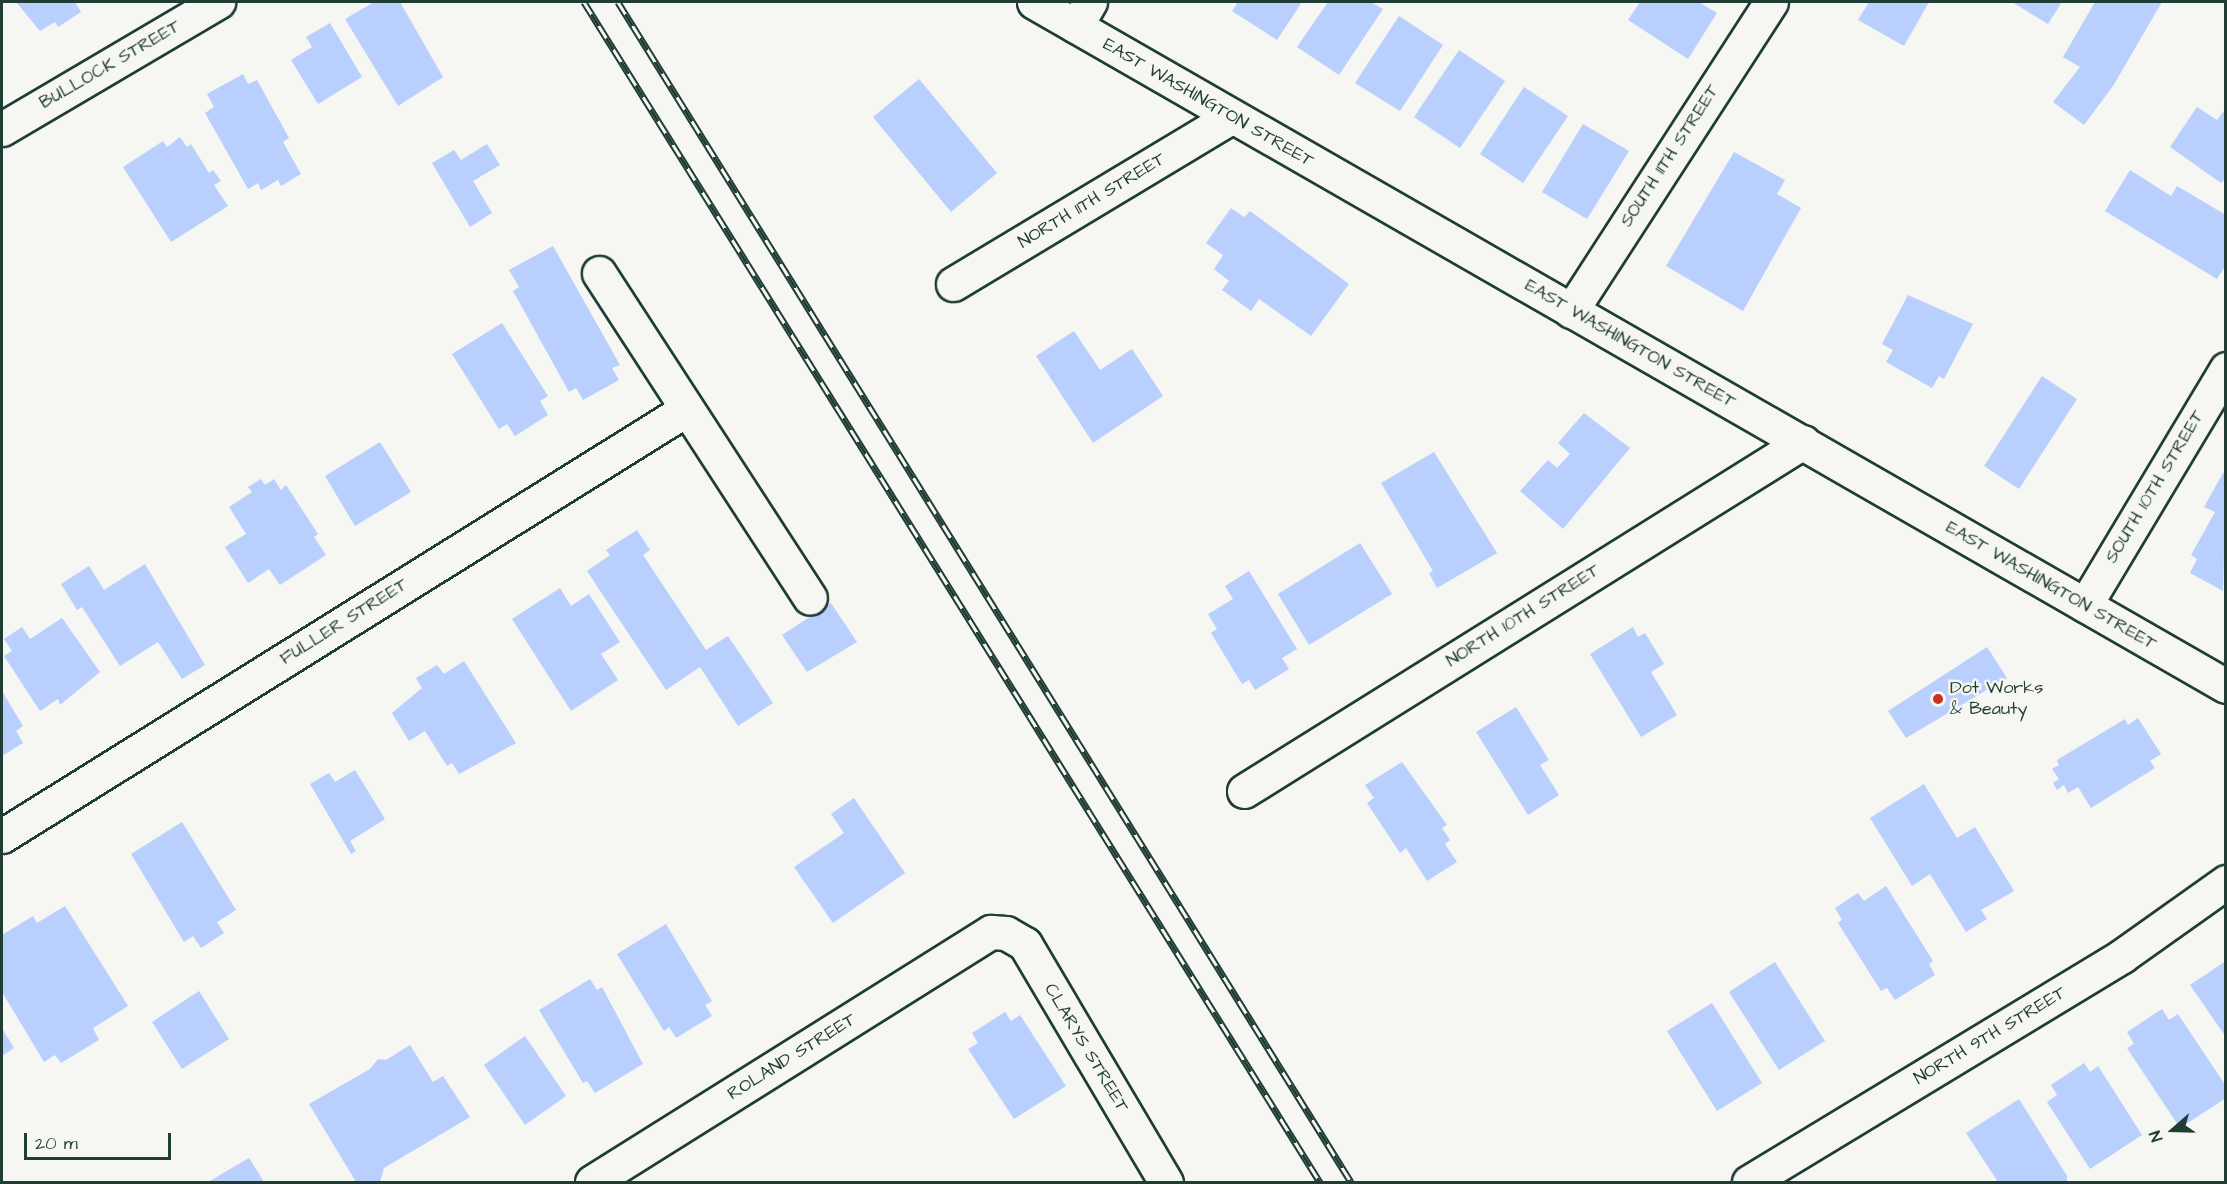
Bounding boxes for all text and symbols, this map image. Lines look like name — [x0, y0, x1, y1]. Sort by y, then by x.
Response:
street label: BULLOCK STREET — [36, 16, 184, 114]
street label: EAST WASHINGTON STREET — [1099, 34, 1317, 172]
street label: SOUTH 11TH STREET — [1616, 81, 1724, 231]
street label: NORTH 11TH STREET — [1015, 149, 1169, 253]
street label: EAST WASHINGTON STREET — [1521, 275, 1739, 413]
street label: SOUTH 10TH STREET — [2101, 407, 2209, 567]
street label: EAST WASHINGTON STREET — [1942, 517, 2160, 655]
street label: NORTH 10TH STREET — [1442, 560, 1604, 672]
street label: FULLER STREET — [276, 574, 412, 670]
place label: Dot Works & Beauty — [1950, 678, 2043, 720]
marker: Dot Works & Beauty — [1931, 692, 1945, 706]
street label: CLARYS STREET — [1039, 980, 1133, 1116]
street label: NORTH 9TH STREET — [1910, 982, 2070, 1090]
street label: ROLAND STREET — [724, 1009, 860, 1105]
north arrow — [2143, 1100, 2203, 1160]
scale bar — [27, 1121, 174, 1159]
text: N — [2144, 1128, 2168, 1145]
text: 20 m — [35, 1131, 78, 1156]

